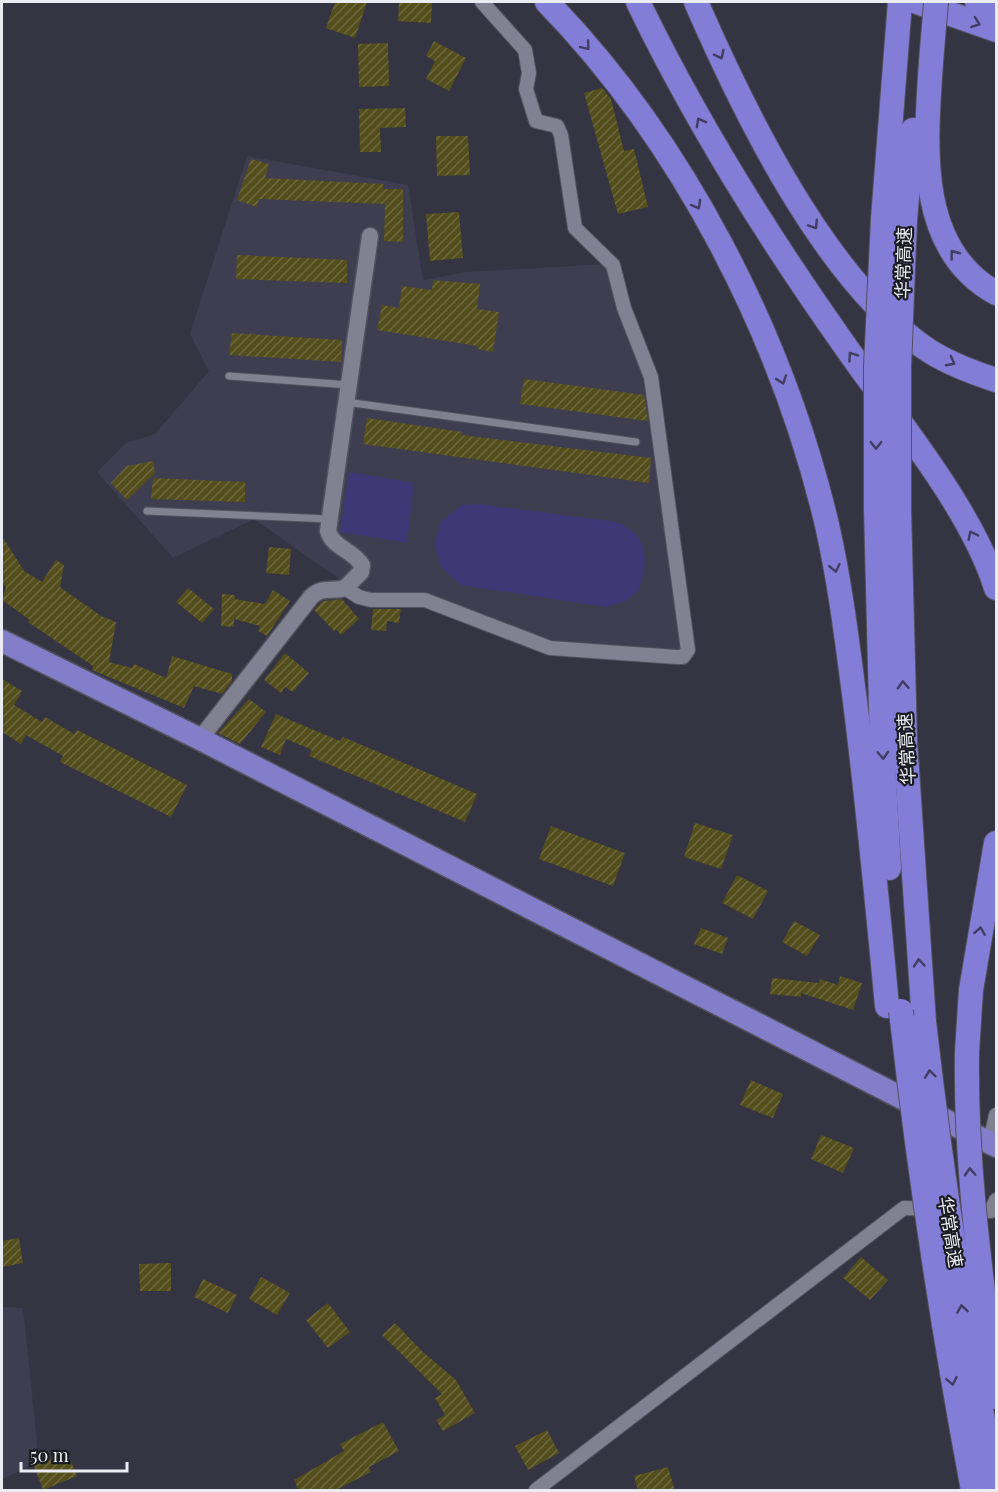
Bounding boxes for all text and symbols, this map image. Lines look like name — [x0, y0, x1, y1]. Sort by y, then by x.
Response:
one-way arrow — [971, 16, 981, 29]
one-way arrow — [579, 39, 590, 50]
one-way arrow — [713, 48, 725, 59]
one-way arrow — [696, 118, 707, 128]
one-way arrow — [690, 199, 701, 209]
one-way arrow — [807, 219, 818, 230]
street label: 华常高速 — [890, 227, 916, 299]
one-way arrow — [950, 249, 961, 260]
one-way arrow — [848, 352, 859, 363]
one-way arrow — [944, 355, 955, 366]
one-way arrow — [774, 375, 787, 385]
one-way arrow — [870, 441, 882, 450]
one-way arrow — [968, 531, 979, 542]
one-way arrow — [828, 562, 841, 572]
one-way arrow — [897, 680, 910, 689]
street label: 华常高速 — [892, 712, 920, 786]
one-way arrow — [876, 751, 889, 760]
one-way arrow — [974, 927, 986, 936]
one-way arrow — [913, 959, 926, 968]
one-way arrow — [924, 1070, 937, 1079]
one-way arrow — [964, 1168, 977, 1177]
street label: 华常高速 — [934, 1195, 968, 1269]
one-way arrow — [957, 1304, 969, 1314]
one-way arrow — [946, 1376, 958, 1386]
scale bar — [21, 1435, 128, 1473]
text: 50 m — [30, 1443, 69, 1467]

